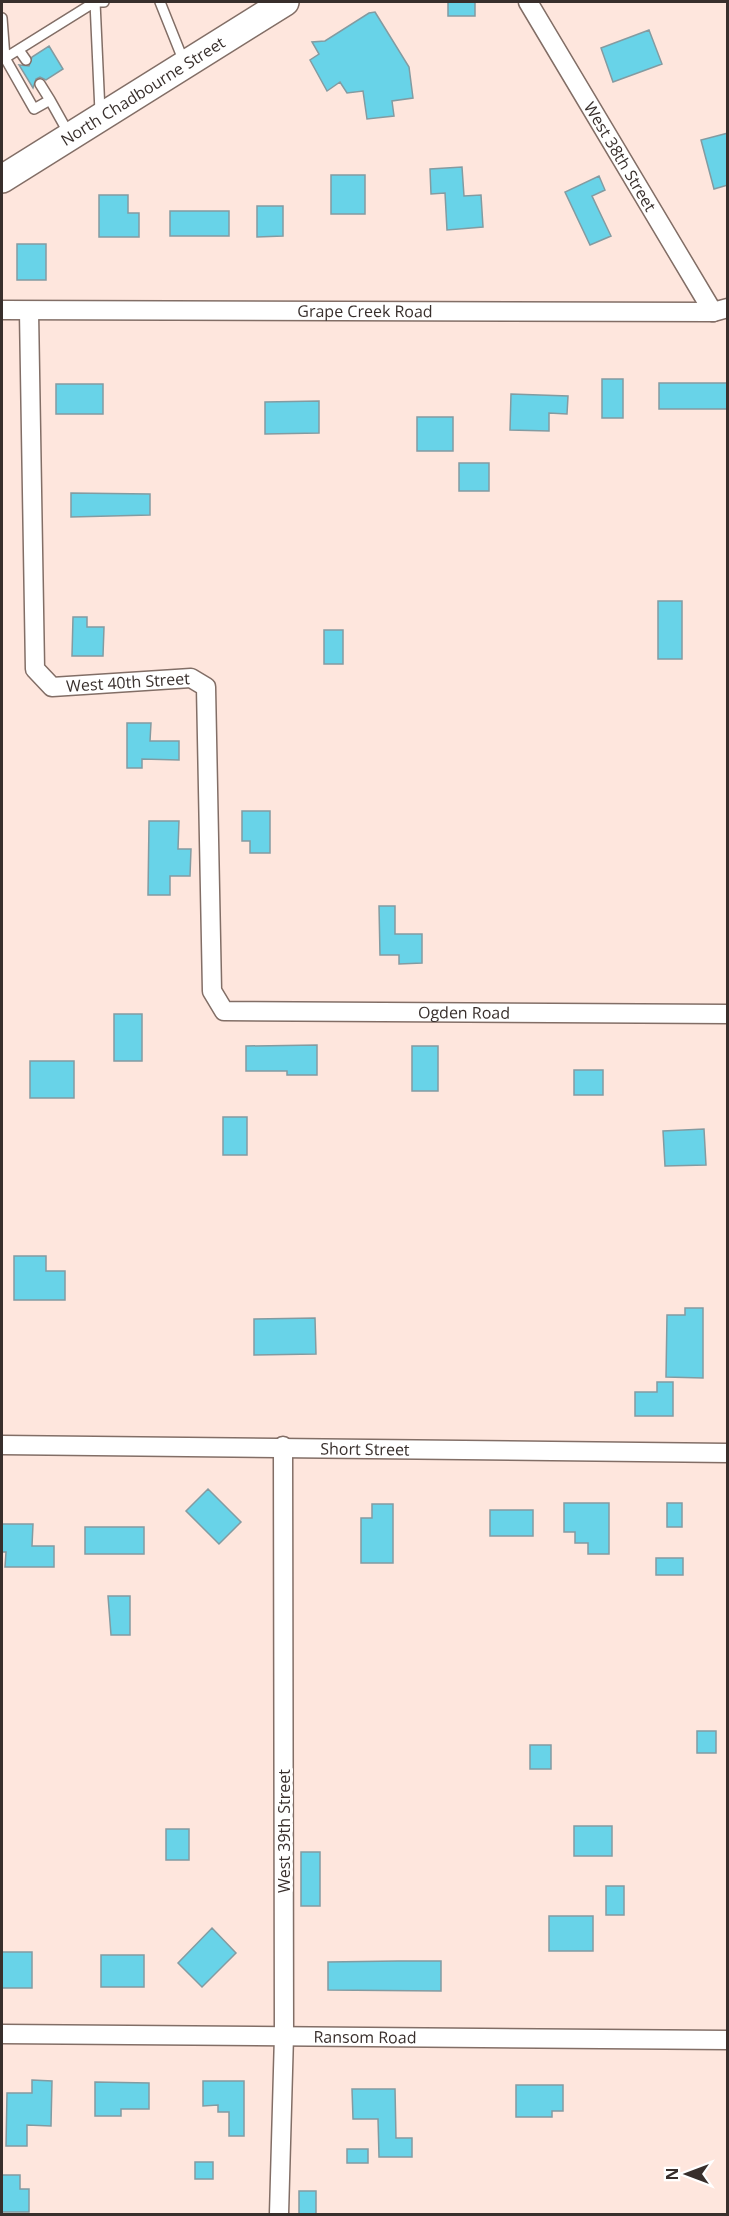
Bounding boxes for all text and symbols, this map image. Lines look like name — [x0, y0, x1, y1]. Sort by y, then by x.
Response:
street label: North Chadbourne Street — [56, 31, 229, 151]
street label: West 38th Street — [579, 98, 662, 216]
street label: Grape Creek Road — [297, 300, 433, 322]
street label: West 40th Street — [65, 667, 191, 697]
street label: Ogden Road — [418, 1001, 510, 1024]
street label: Short Street — [320, 1438, 410, 1460]
street label: West 39th Street — [273, 1769, 295, 1893]
street label: Ransom Road — [313, 2026, 417, 2048]
north arrow — [657, 2144, 717, 2204]
text: N — [661, 2167, 683, 2181]

